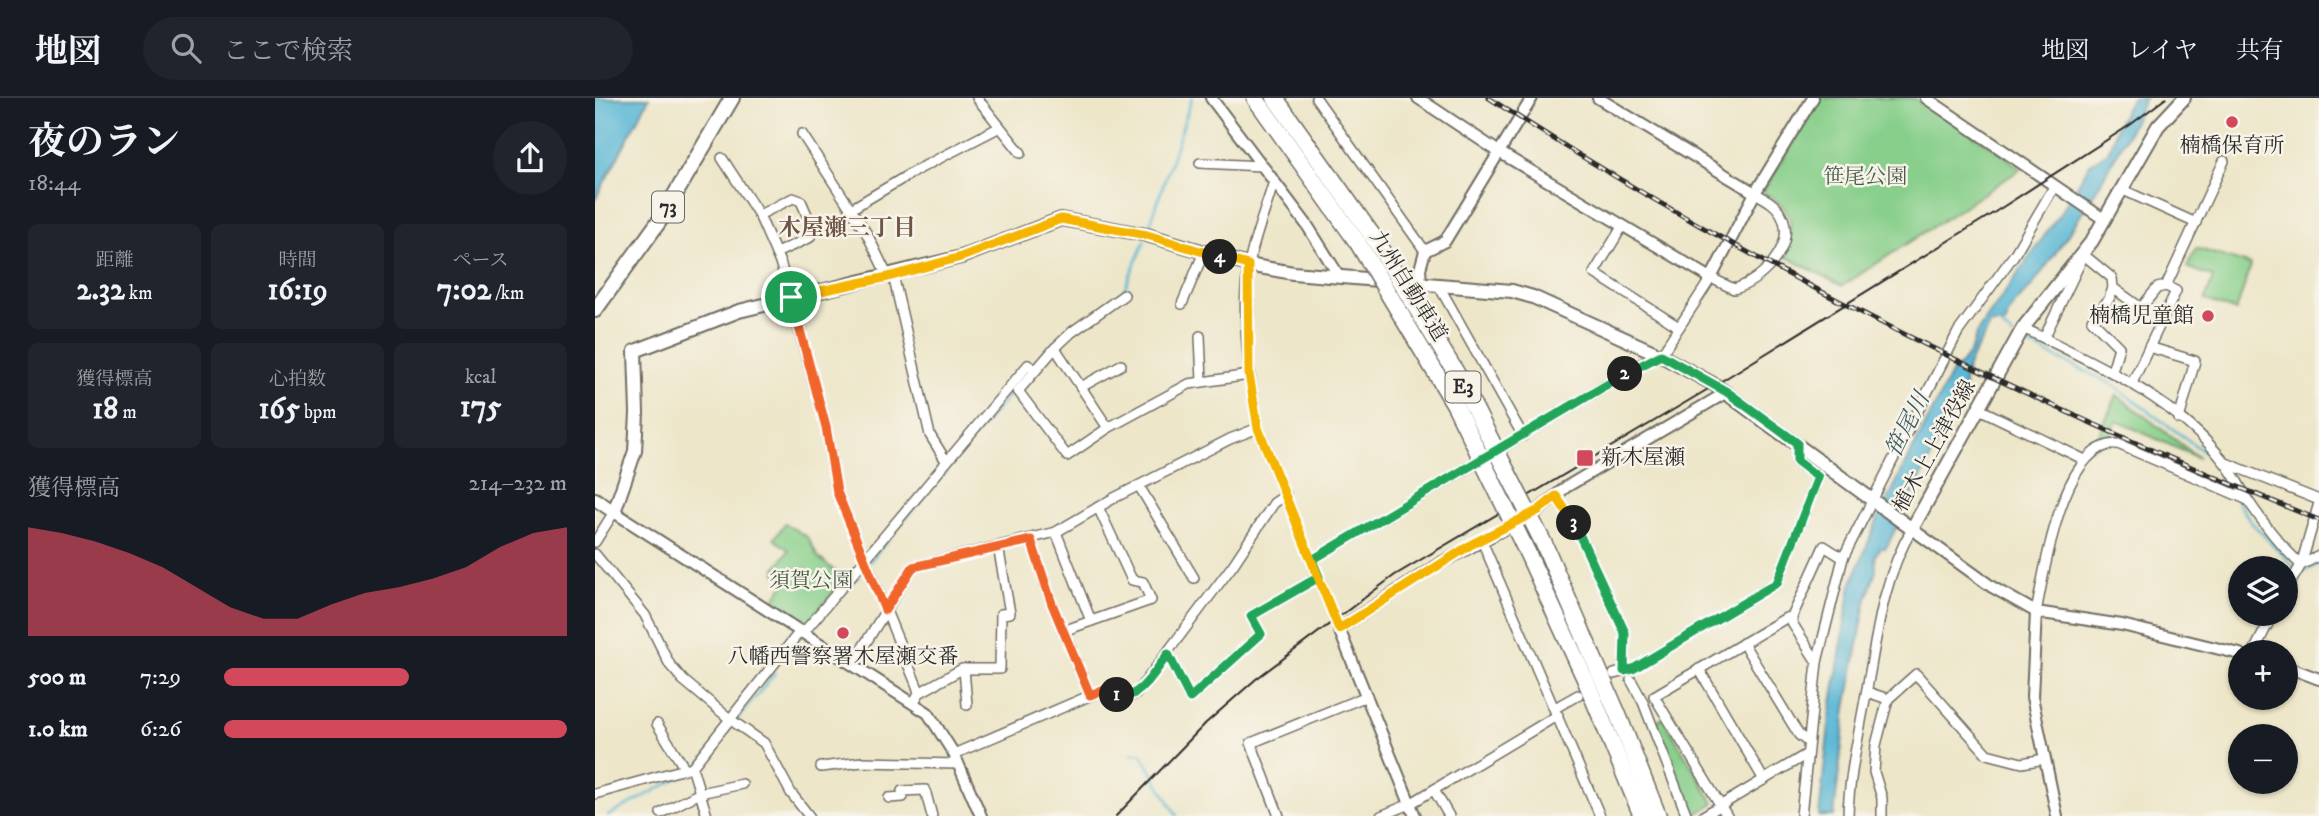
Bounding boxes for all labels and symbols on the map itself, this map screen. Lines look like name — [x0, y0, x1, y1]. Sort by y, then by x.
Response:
marker: 楠橋保育所 — [2224, 114, 2240, 130]
place label: 楠橋保育所 — [2180, 133, 2285, 159]
park label: 笹尾公園 — [1823, 164, 1907, 190]
road number: 73 — [652, 192, 684, 222]
district label: 木屋瀬三丁目 — [778, 214, 916, 243]
street label: 九州自動車道 — [1364, 226, 1452, 346]
pin: 4 — [1203, 240, 1237, 274]
pin — [761, 267, 821, 327]
place label: 楠橋児童館 — [2089, 303, 2194, 329]
marker: 楠橋児童館 — [2200, 308, 2216, 324]
pin: 2 — [1607, 356, 1643, 392]
road number: E3 — [1445, 372, 1481, 402]
street label: 植木上上津役線 — [1888, 375, 1982, 517]
water label: 笹尾川 — [1879, 385, 1938, 462]
place label: 新木屋瀬 — [1601, 445, 1685, 471]
marker: 新木屋瀬 — [1575, 448, 1595, 468]
pin: 3 — [1557, 506, 1591, 540]
park label: 須賀公園 — [769, 568, 853, 594]
marker: 八幡西警察署木屋瀬交番 — [835, 625, 851, 641]
place label: 八幡西警察署木屋瀬交番 — [728, 644, 959, 670]
pin: 1 — [1099, 678, 1135, 712]

